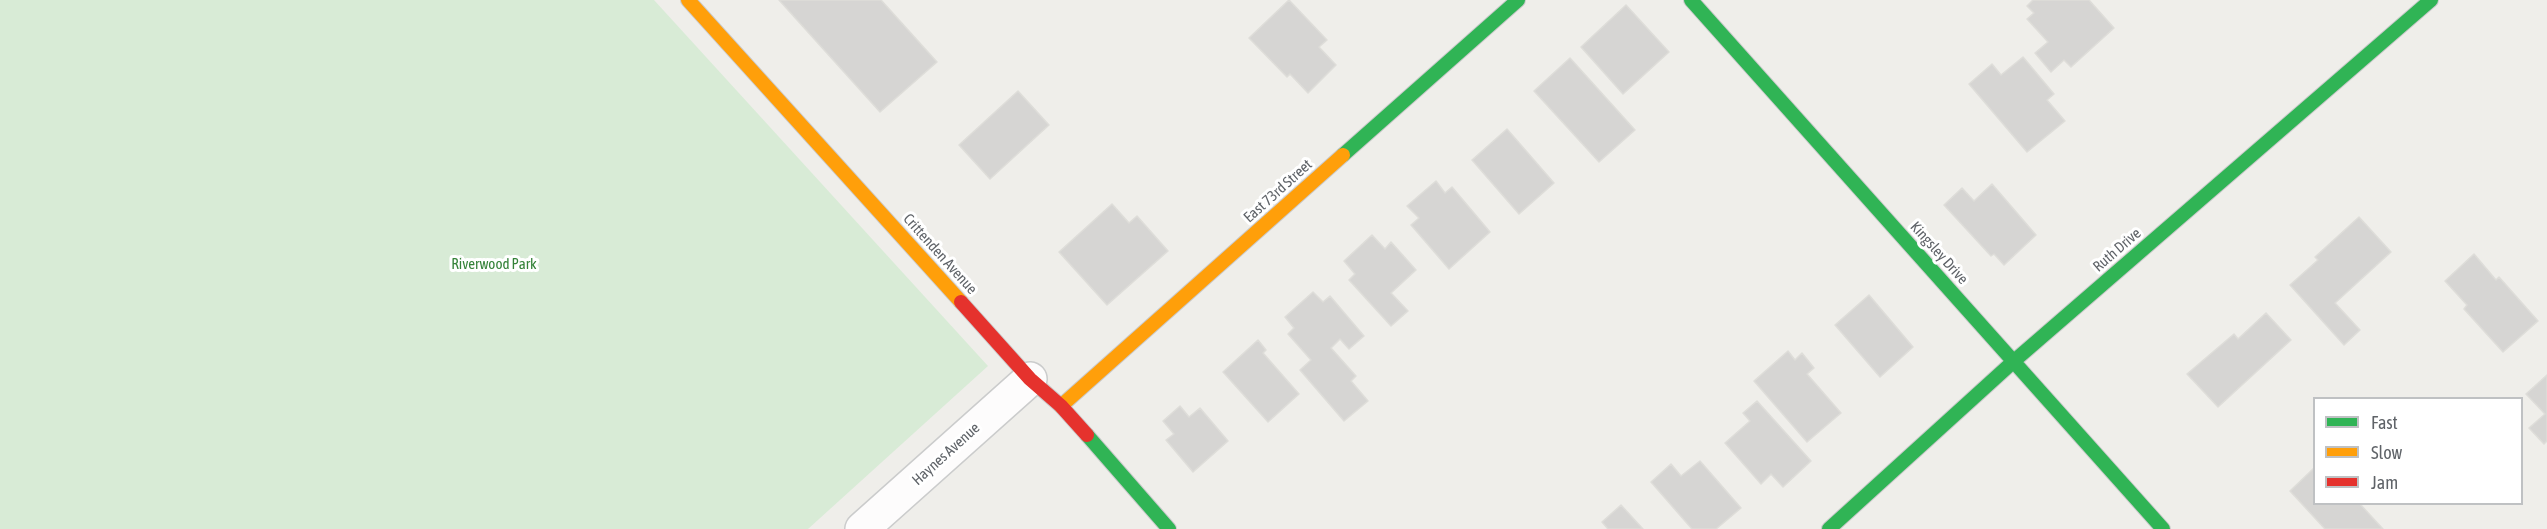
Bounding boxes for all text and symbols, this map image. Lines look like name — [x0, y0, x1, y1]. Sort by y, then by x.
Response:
street label: East 73rd Street — [1240, 156, 1316, 226]
street label: Crittenden Avenue — [899, 210, 981, 298]
street label: Kingsley Drive — [1906, 218, 1972, 288]
street label: Ruth Drive — [2089, 224, 2145, 276]
park label: Riverwood Park — [451, 255, 537, 273]
legend — [2313, 397, 2523, 505]
text: Fast — [2371, 412, 2398, 433]
street label: Haynes Avenue — [908, 419, 984, 489]
text: Slow — [2371, 442, 2402, 463]
text: Jam — [2371, 472, 2398, 493]

